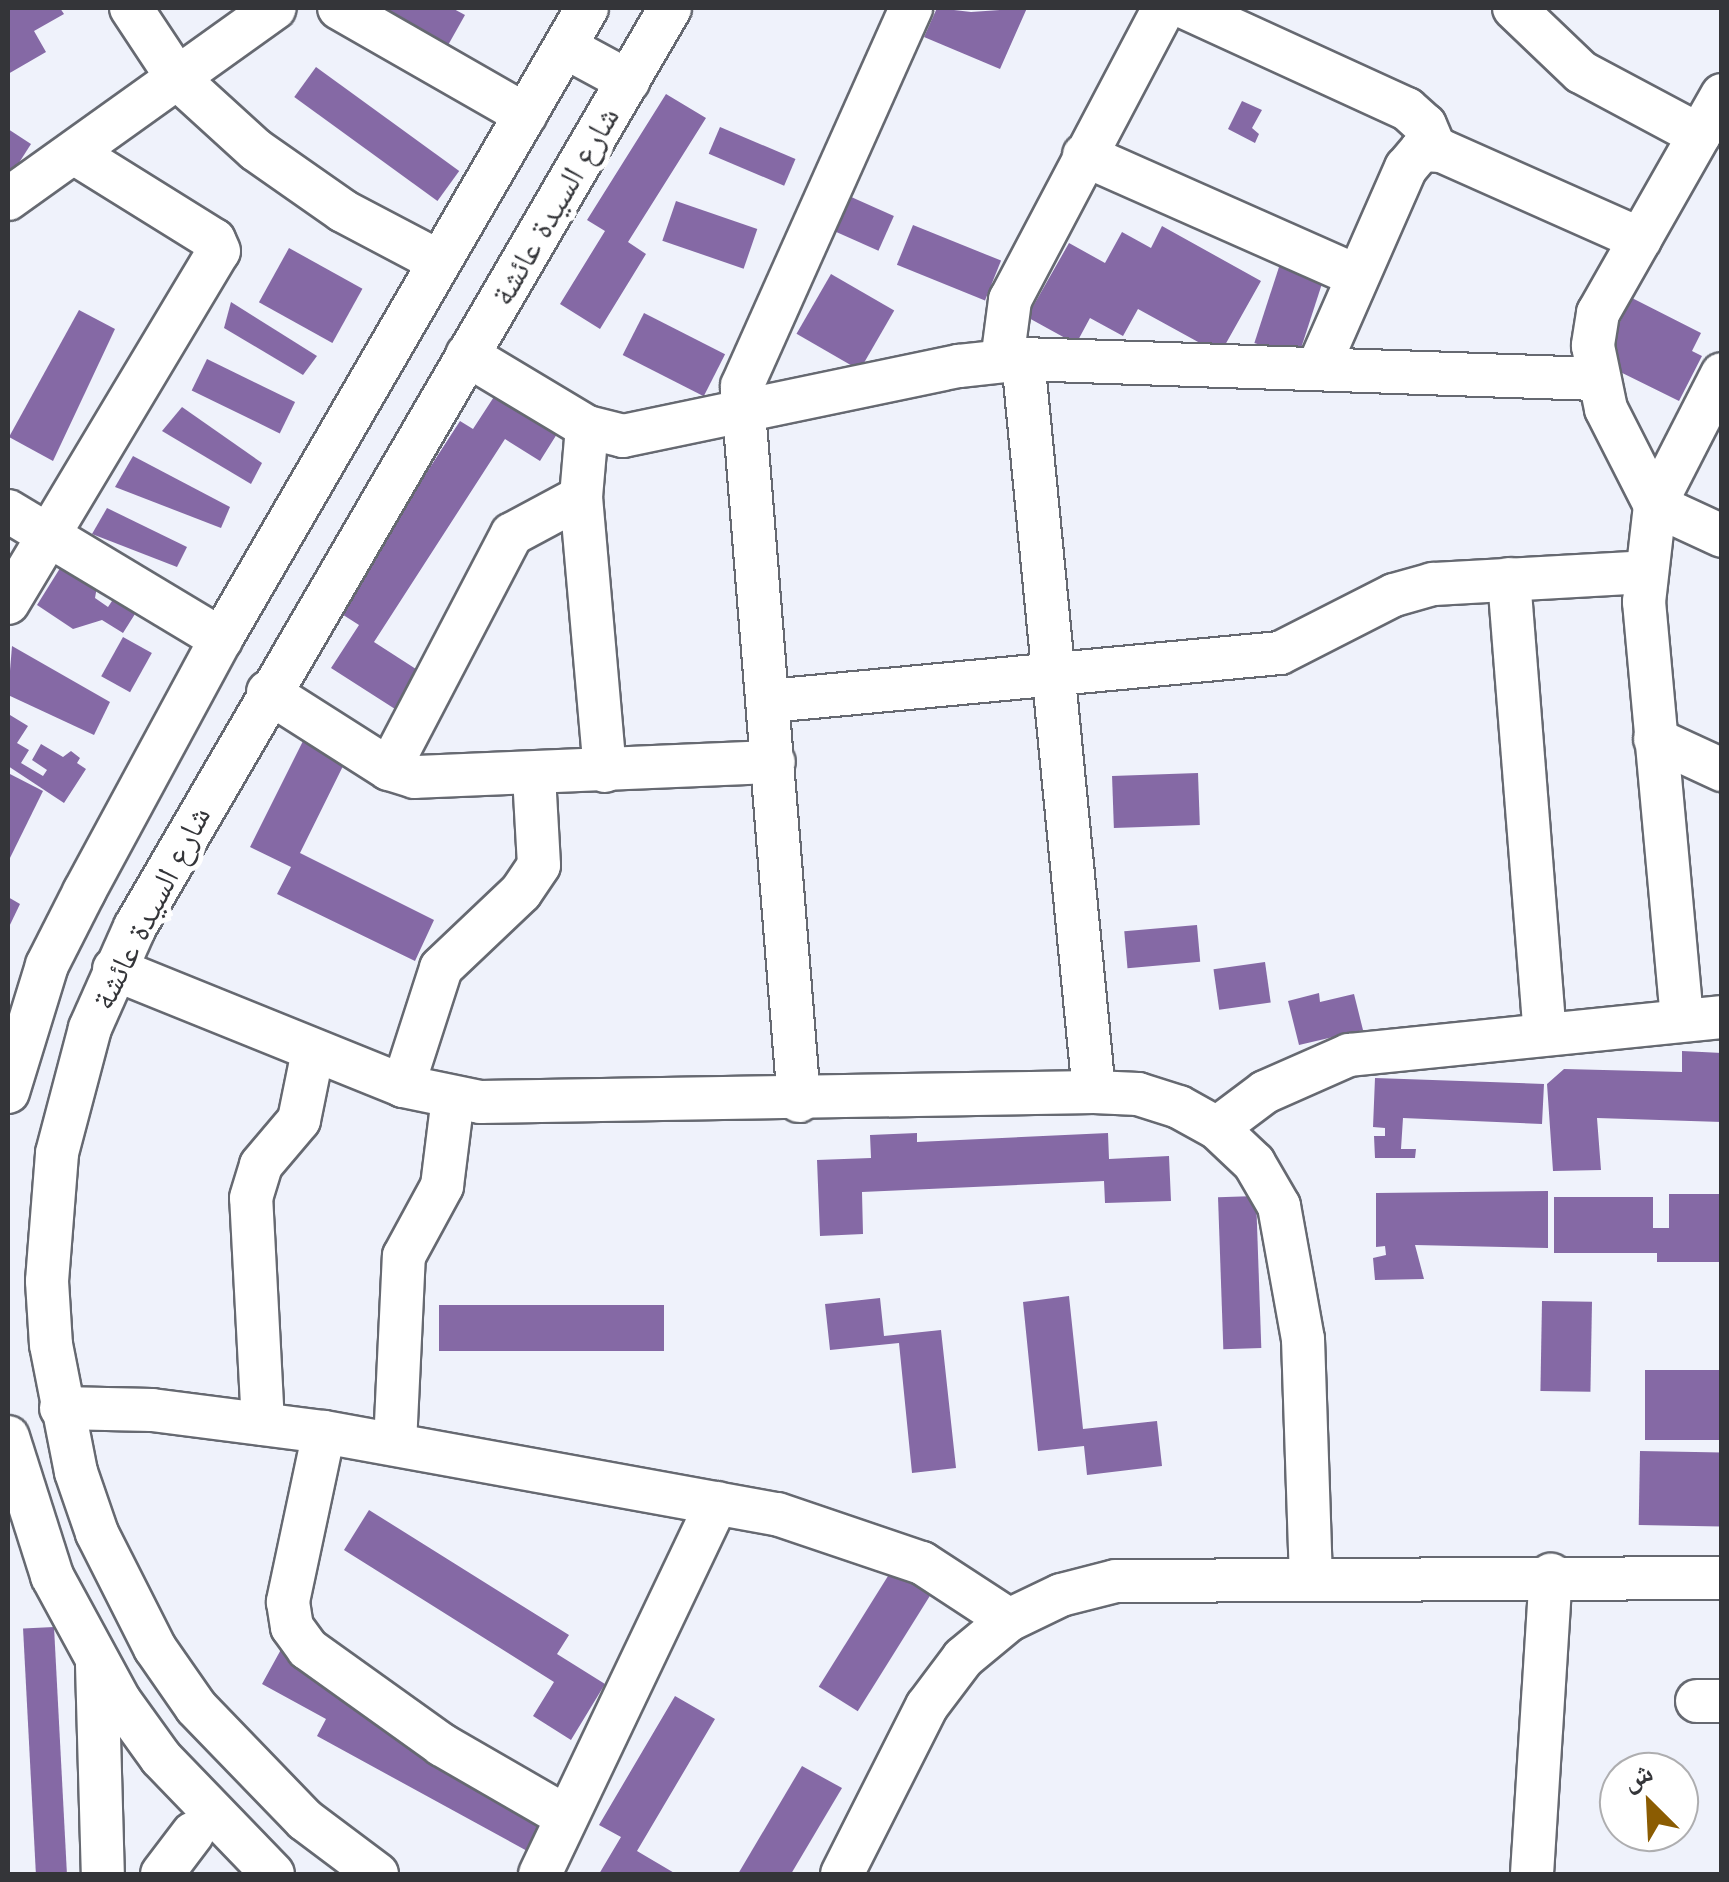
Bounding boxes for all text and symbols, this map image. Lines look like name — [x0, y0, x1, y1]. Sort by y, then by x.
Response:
street label: شارع السيدة عائشة — [483, 100, 627, 312]
street label: شارع السيدة عائشة — [83, 800, 219, 1016]
north arrow — [1599, 1752, 1699, 1852]
text: ش — [1618, 1756, 1657, 1796]

